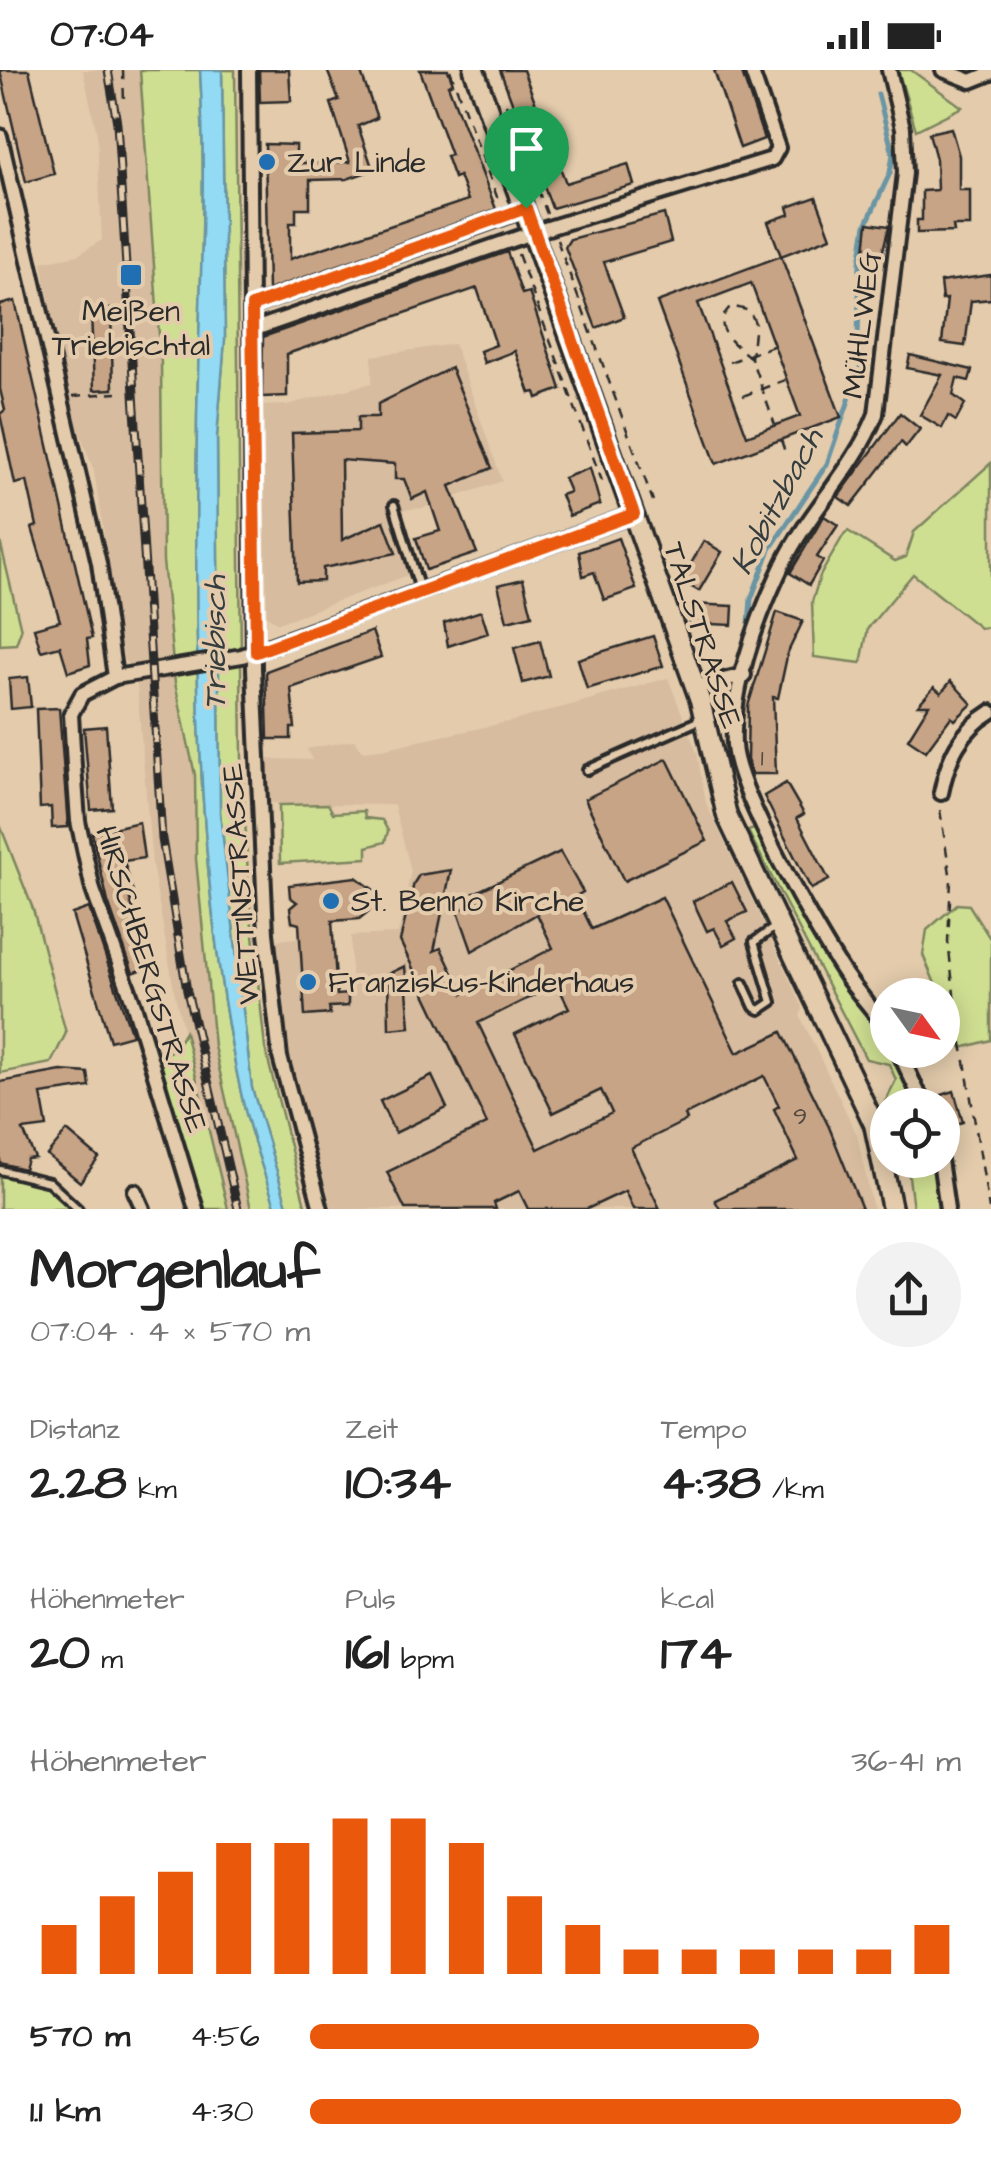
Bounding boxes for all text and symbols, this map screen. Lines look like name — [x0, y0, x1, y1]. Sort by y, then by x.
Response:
text: 07:04 — [50, 9, 154, 61]
pin — [484, 106, 569, 209]
icon: arrive — [499, 121, 554, 176]
place label: Zur Linde — [287, 142, 426, 184]
marker: Zur Linde — [256, 151, 278, 173]
street label: MÜHLWEG — [832, 249, 892, 401]
marker: Meißen Triebischtal — [118, 262, 144, 288]
place label: Meißen Triebischtal — [52, 291, 210, 367]
water label: Kobitzbach — [720, 420, 835, 583]
street label: TALSTRASSE — [652, 537, 752, 734]
water label: Triebisch — [193, 574, 238, 710]
house number: 1 — [760, 741, 764, 776]
street label: WETTINSTRASSE — [212, 762, 270, 1006]
street label: HIRSCHBERGSTRASSE — [84, 821, 218, 1138]
place label: St. Benno Kirche — [351, 881, 584, 923]
marker: St. Benno Kirche — [320, 890, 342, 912]
place label: Franziskus-Kinderhaus — [328, 962, 634, 1004]
marker: Franziskus-Kinderhaus — [297, 971, 319, 993]
north arrow — [870, 978, 960, 1068]
map controls — [870, 978, 960, 1178]
button: locate — [870, 1088, 960, 1178]
house number: 9 — [793, 1099, 807, 1134]
text: Morgenlauf — [30, 1233, 320, 1309]
button: share — [856, 1242, 961, 1347]
text: 07:04 · 4 × 570 m — [30, 1309, 310, 1354]
text: Distanz — [30, 1410, 120, 1449]
text: Zeit — [345, 1410, 398, 1449]
text: Tempo — [661, 1410, 746, 1449]
text: 2.28 — [30, 1449, 127, 1518]
text: 10:34 — [345, 1449, 451, 1518]
text: 4:38 — [661, 1449, 761, 1518]
text: km — [127, 1470, 177, 1509]
text: /km — [761, 1470, 824, 1509]
text: Höhenmeter — [30, 1580, 185, 1619]
text: Puls — [345, 1580, 396, 1619]
text: kcal — [661, 1580, 714, 1619]
text: 20 — [30, 1619, 90, 1688]
text: 161 — [345, 1619, 389, 1688]
text: 174 — [661, 1619, 732, 1688]
text: m — [90, 1640, 123, 1679]
text: bpm — [389, 1640, 454, 1679]
text: Höhenmeter — [30, 1739, 207, 1784]
text: 36–41 m — [851, 1739, 961, 1784]
text: 570 m — [30, 2014, 130, 2059]
text: 4:56 — [190, 2014, 260, 2059]
text: 1.1 km — [30, 2089, 100, 2134]
text: 4:30 — [190, 2089, 254, 2134]

